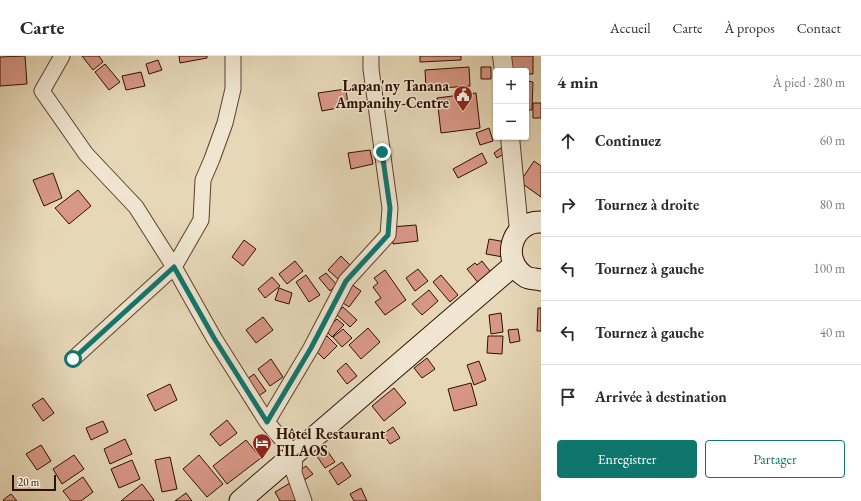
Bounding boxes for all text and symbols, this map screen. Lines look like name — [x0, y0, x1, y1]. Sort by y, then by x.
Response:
text: Carte — [20, 15, 64, 40]
text: Accueil — [610, 19, 651, 37]
text: Carte — [673, 19, 703, 37]
text: À propos — [725, 19, 775, 37]
text: Contact — [797, 19, 841, 37]
map controls — [493, 68, 529, 140]
button: + — [493, 68, 529, 104]
text: 4 min — [557, 71, 598, 93]
text: À pied · 280 m — [773, 74, 845, 91]
place label: Lapan'ny Tanana Ampanihy-Centre — [334, 76, 449, 112]
public building icon: Lapan'ny Tanana Ampanihy-Centre — [452, 84, 474, 112]
button: − — [493, 104, 529, 140]
icon: ahead — [557, 130, 579, 152]
text: Continuez — [595, 131, 661, 150]
text: 60 m — [820, 132, 845, 149]
route end — [373, 143, 391, 161]
icon: right — [557, 194, 579, 216]
text: Tournez à droite — [595, 195, 699, 214]
text: 80 m — [820, 196, 845, 213]
icon: left — [557, 258, 579, 280]
text: Tournez à gauche — [595, 259, 704, 278]
text: 100 m — [814, 260, 845, 277]
icon: left — [557, 322, 579, 344]
text: Tournez à gauche — [595, 323, 704, 342]
text: 40 m — [820, 324, 845, 341]
route start — [64, 350, 82, 368]
icon: arrive — [557, 386, 579, 408]
text: Arrivée à destination — [595, 387, 727, 406]
place label: Hôtel Restaurant FILAOS — [276, 424, 386, 460]
hotel icon: Hôtel Restaurant FILAOS — [251, 432, 273, 460]
button: Enregistrer — [557, 440, 697, 478]
button: Partager — [705, 440, 845, 478]
scale bar — [12, 473, 56, 492]
text: 20 m — [18, 475, 39, 489]

